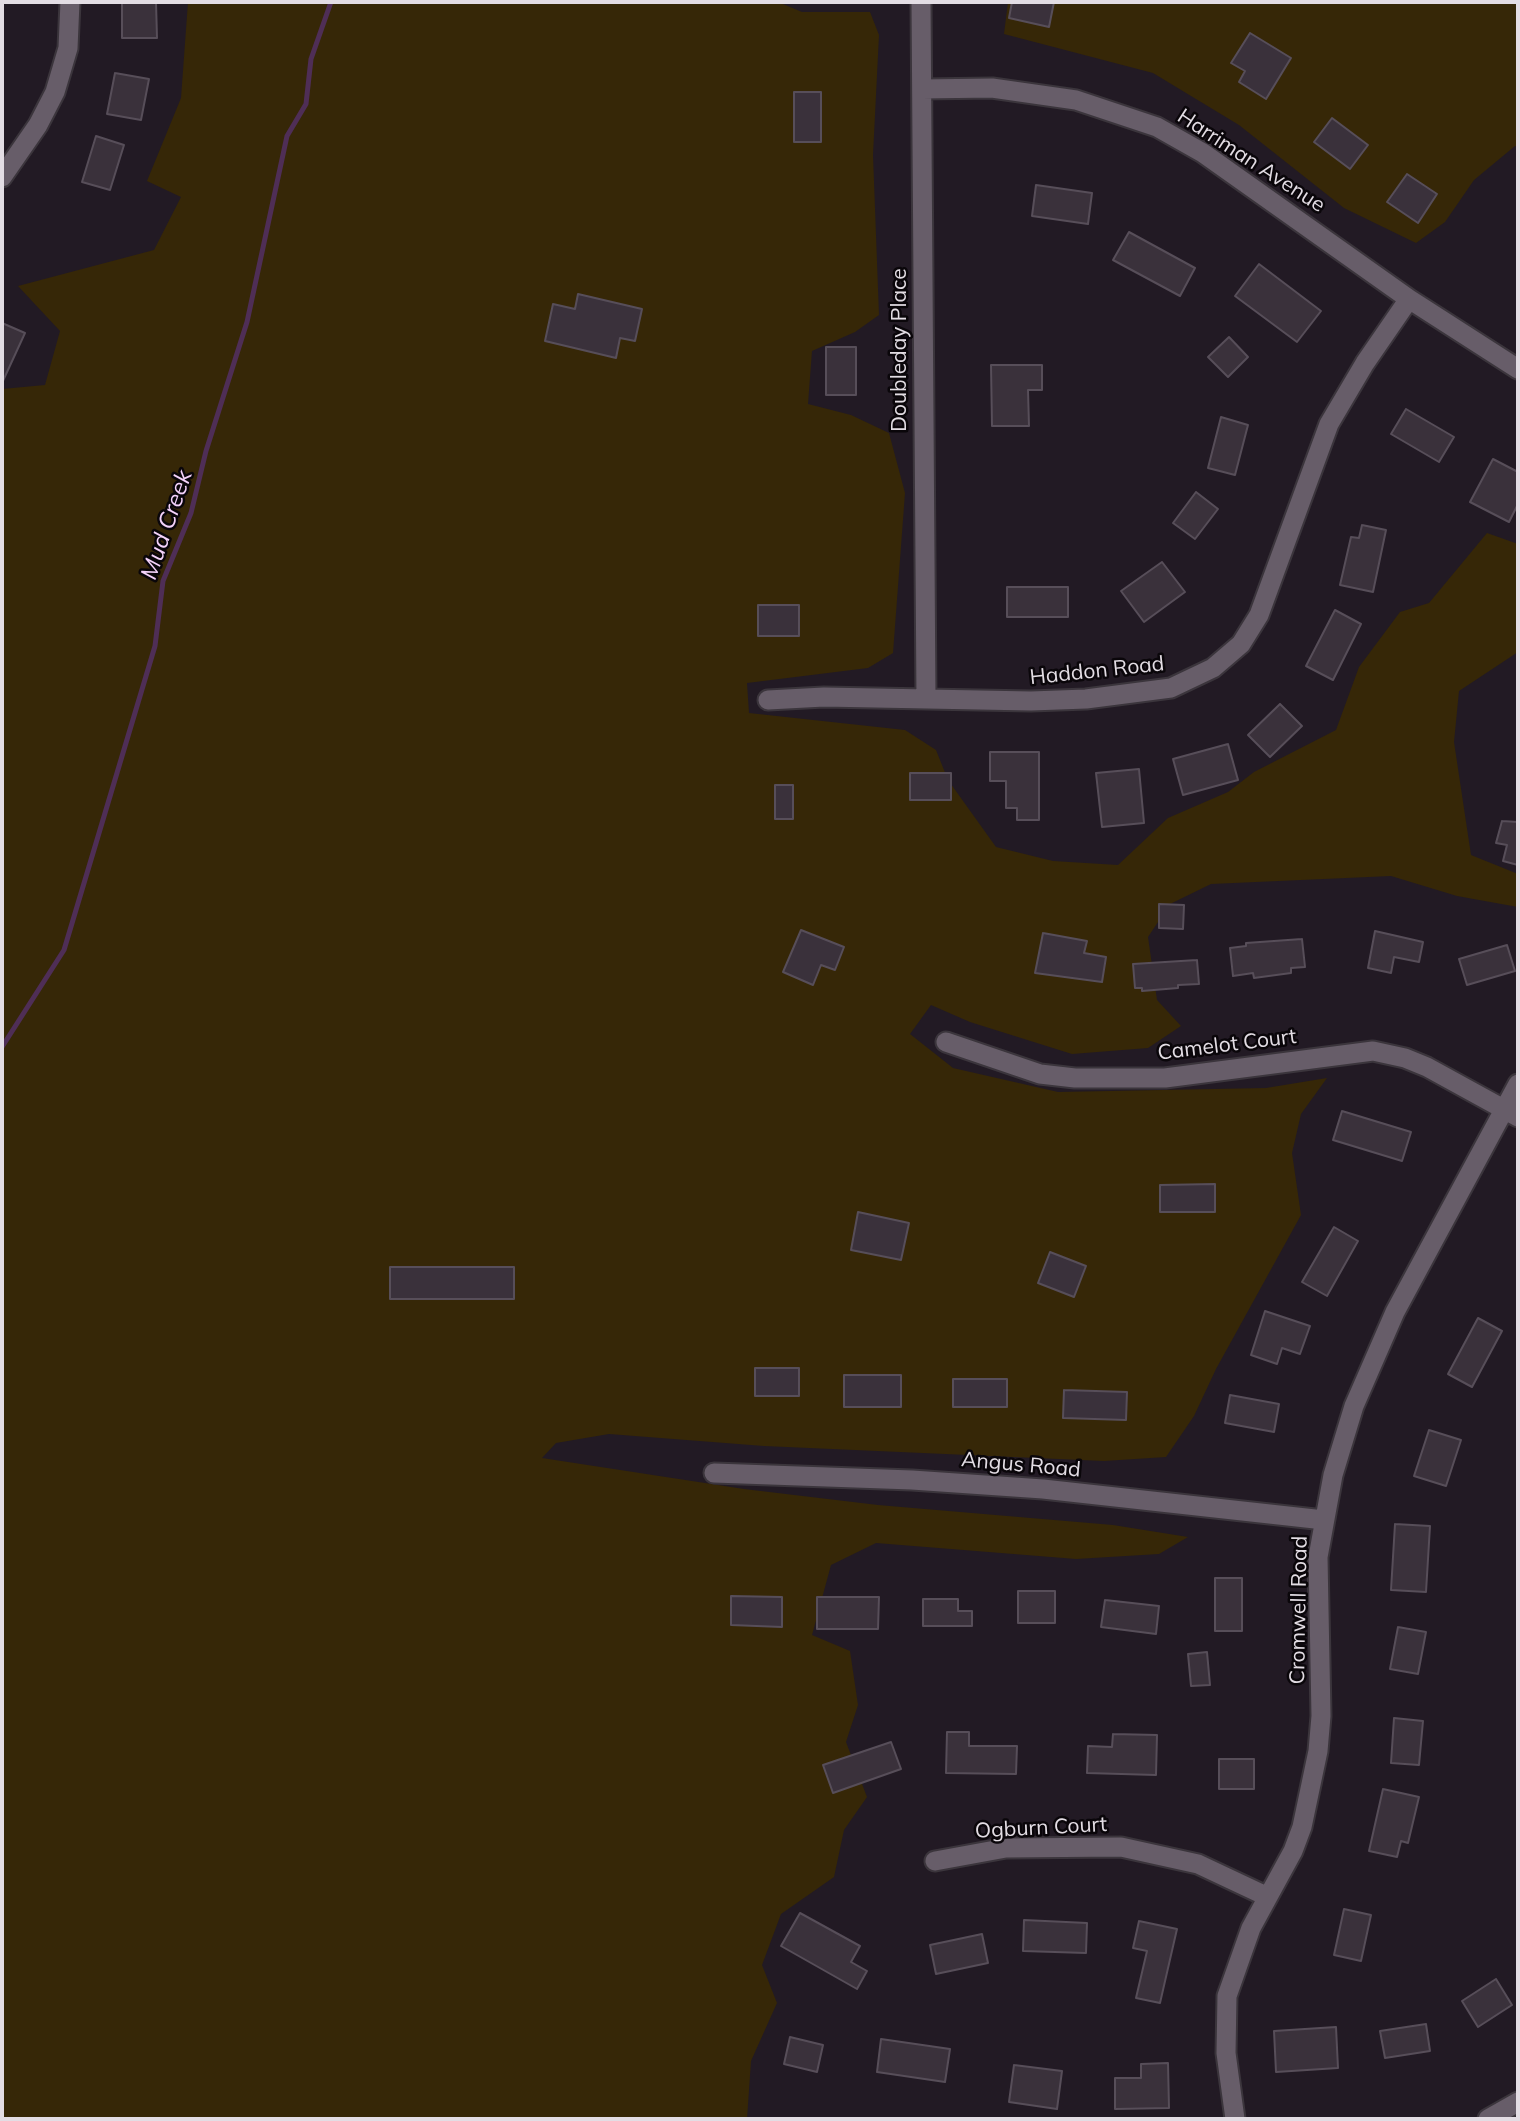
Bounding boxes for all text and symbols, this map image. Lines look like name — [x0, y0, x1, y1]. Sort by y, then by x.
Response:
street label: Harriman Avenue — [1172, 104, 1330, 218]
street label: Doubleday Place — [887, 268, 913, 432]
water label: Mud Creek — [135, 467, 199, 583]
street label: Haddon Road — [1028, 651, 1166, 691]
street label: Camelot Court — [1156, 1024, 1298, 1066]
street label: Angus Road — [960, 1447, 1082, 1483]
street label: Cromwell Road — [1285, 1535, 1313, 1685]
street label: Ogburn Court — [974, 1812, 1108, 1844]

